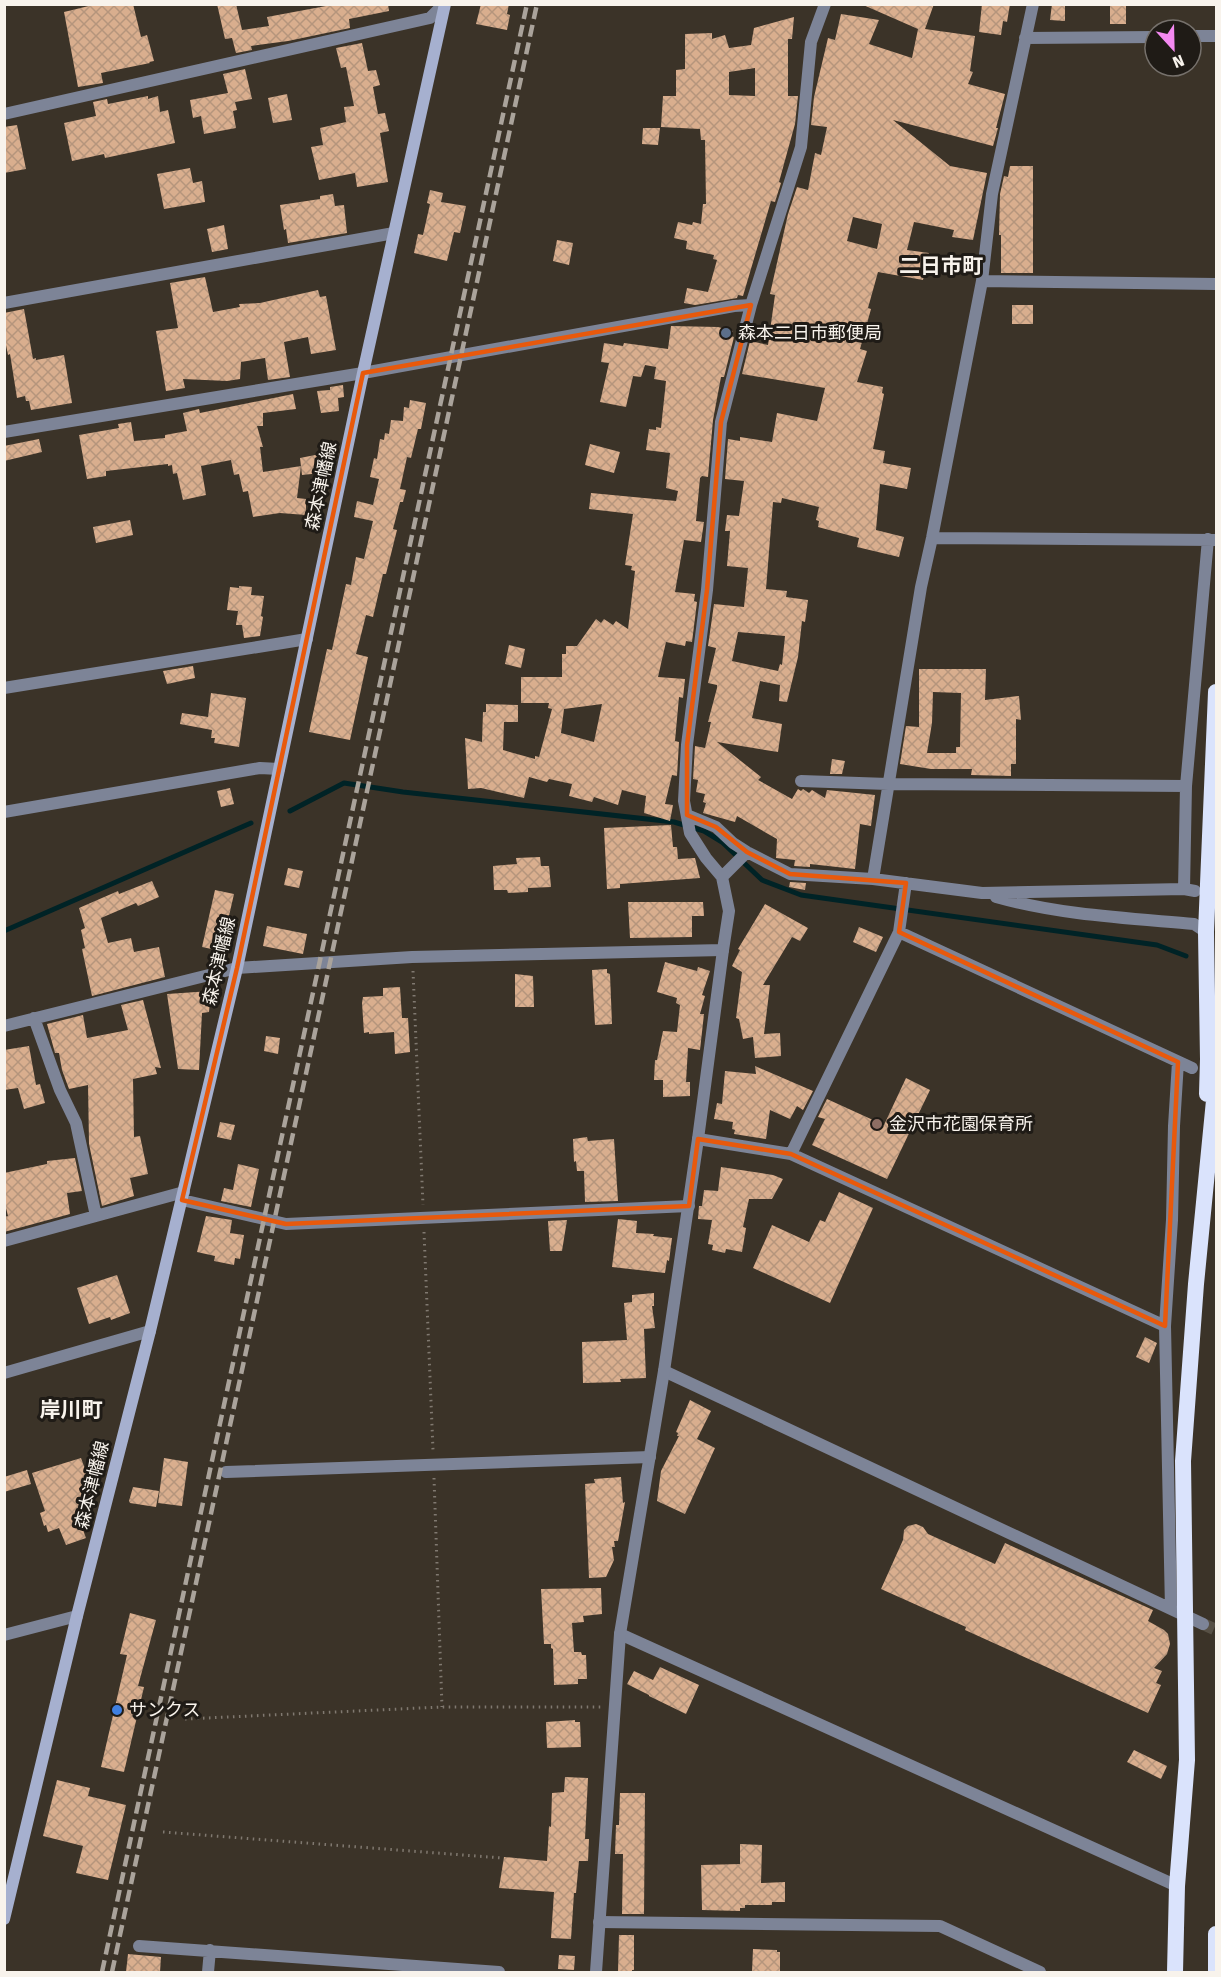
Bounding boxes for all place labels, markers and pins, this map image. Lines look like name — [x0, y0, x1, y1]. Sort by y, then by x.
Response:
place label: 森本二日市郵便局 — [738, 322, 882, 344]
marker: 森本二日市郵便局 — [719, 326, 733, 340]
place label: 金沢市花園保育所 — [889, 1113, 1033, 1135]
marker: 金沢市花園保育所 — [870, 1117, 884, 1131]
place label: サンクス — [129, 1699, 200, 1721]
marker: サンクス — [110, 1703, 124, 1717]

